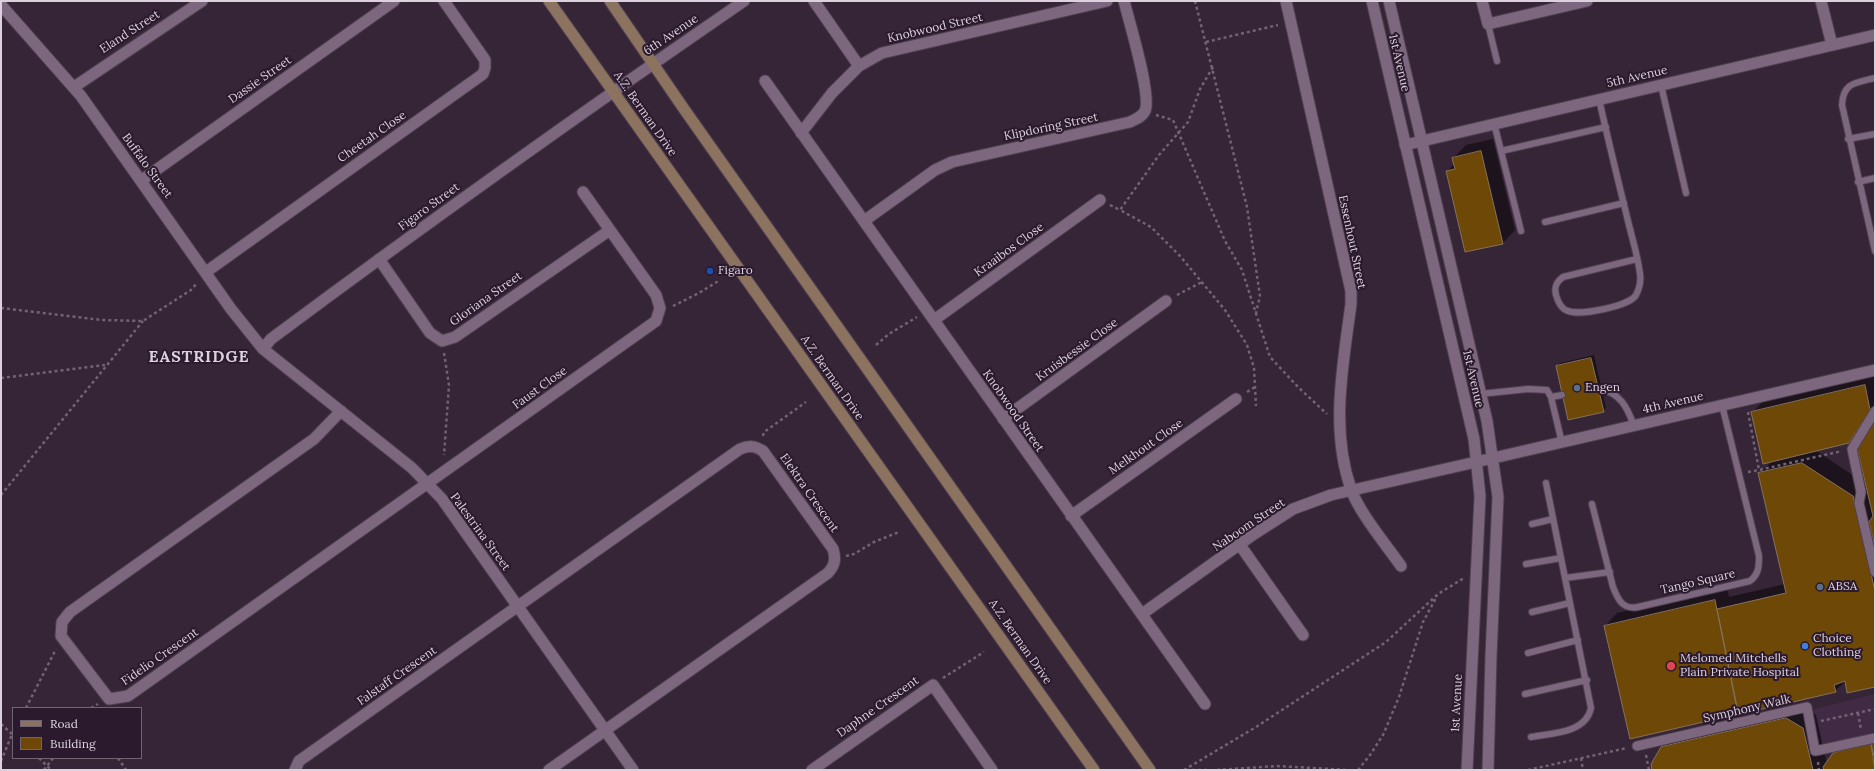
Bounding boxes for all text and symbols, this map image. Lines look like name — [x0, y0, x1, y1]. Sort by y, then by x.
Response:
street label: Eland Street — [97, 7, 163, 57]
street label: Knobwood Street — [886, 10, 984, 46]
street label: 6th Avenue — [641, 12, 701, 58]
street label: 1st Avenue — [1385, 33, 1413, 93]
street label: Dassie Street — [226, 53, 294, 107]
street label: 5th Avenue — [1605, 63, 1669, 91]
street label: A.Z. Berman Drive — [610, 69, 680, 159]
street label: Cheetah Close — [335, 108, 409, 166]
street label: Klipdoring Street — [1003, 110, 1099, 144]
street label: Buffalo Street — [119, 131, 175, 201]
street label: Figaro Street — [396, 180, 462, 234]
street label: Essenhout Street — [1335, 194, 1369, 290]
street label: Kraaibos Close — [971, 220, 1047, 280]
place label: Figaro — [718, 264, 753, 278]
marker: Figaro — [705, 266, 715, 276]
street label: Gloriana Street — [447, 269, 525, 329]
street label: Kruisbessie Close — [1033, 315, 1121, 385]
street label: A.Z. Berman Drive — [797, 333, 867, 423]
district label: EASTRIDGE — [149, 347, 249, 367]
street label: 1st Avenue — [1459, 349, 1487, 409]
street label: Faust Close — [510, 364, 570, 412]
street label: Knobwood Street — [979, 367, 1047, 455]
place label: Engen — [1585, 381, 1620, 395]
marker: Engen — [1572, 383, 1582, 393]
street label: 4th Avenue — [1641, 389, 1705, 417]
street label: Melkhout Close — [1106, 416, 1186, 478]
street label: Elektra Crescent — [776, 451, 842, 535]
street label: Palestrina Street — [447, 490, 513, 574]
street label: Naboom Street — [1210, 495, 1288, 555]
street label: Tango Square — [1659, 566, 1737, 598]
place label: ABSA — [1828, 580, 1857, 594]
marker: ABSA — [1815, 582, 1825, 592]
street label: A.Z. Berman Drive — [985, 597, 1055, 687]
street label: Fidelio Crescent — [119, 625, 201, 689]
place label: Choice Clothing — [1813, 632, 1861, 660]
marker: Choice Clothing — [1800, 641, 1810, 651]
street label: Falstaff Crescent — [355, 643, 439, 709]
place label: Melomed Mitchells Plain Private Hospital — [1680, 652, 1799, 680]
marker: Melomed Mitchells Plain Private Hospital — [1665, 660, 1677, 672]
street label: Daphne Crescent — [834, 673, 922, 741]
street label: 1st Avenue — [1448, 673, 1466, 733]
street label: Symphony Walk — [1702, 692, 1792, 726]
legend — [12, 707, 142, 759]
text: Road — [50, 716, 78, 731]
text: Building — [50, 736, 96, 751]

